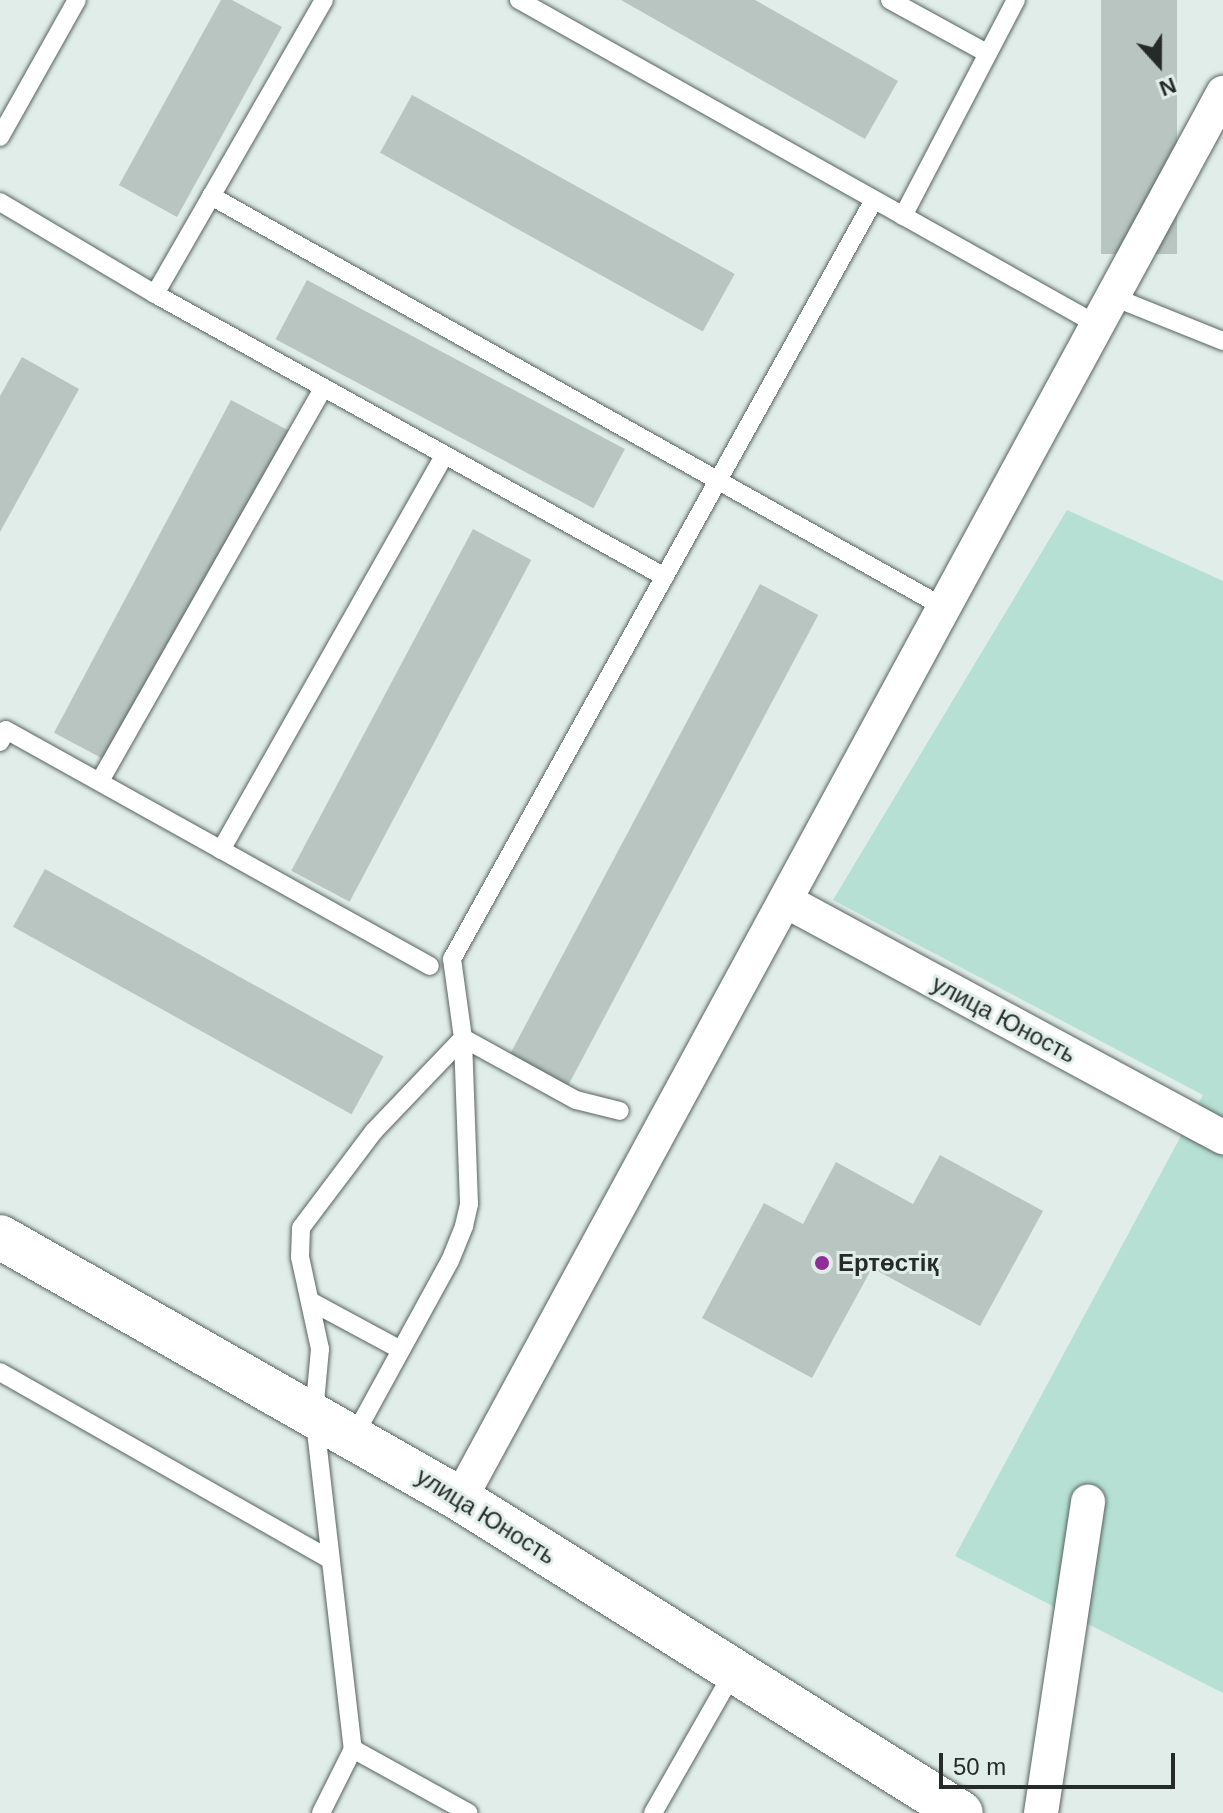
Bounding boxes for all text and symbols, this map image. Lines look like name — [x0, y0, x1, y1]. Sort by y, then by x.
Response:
north arrow — [1119, 24, 1199, 104]
text: N — [1156, 72, 1180, 101]
street label: улица Юность — [927, 969, 1081, 1069]
place label: Ертөстіқ — [838, 1249, 939, 1277]
marker: Ертөстіқ — [813, 1254, 831, 1272]
street label: улица Юность — [411, 1462, 561, 1570]
scale bar — [943, 1737, 1179, 1787]
text: 50 m — [953, 1753, 1006, 1780]

